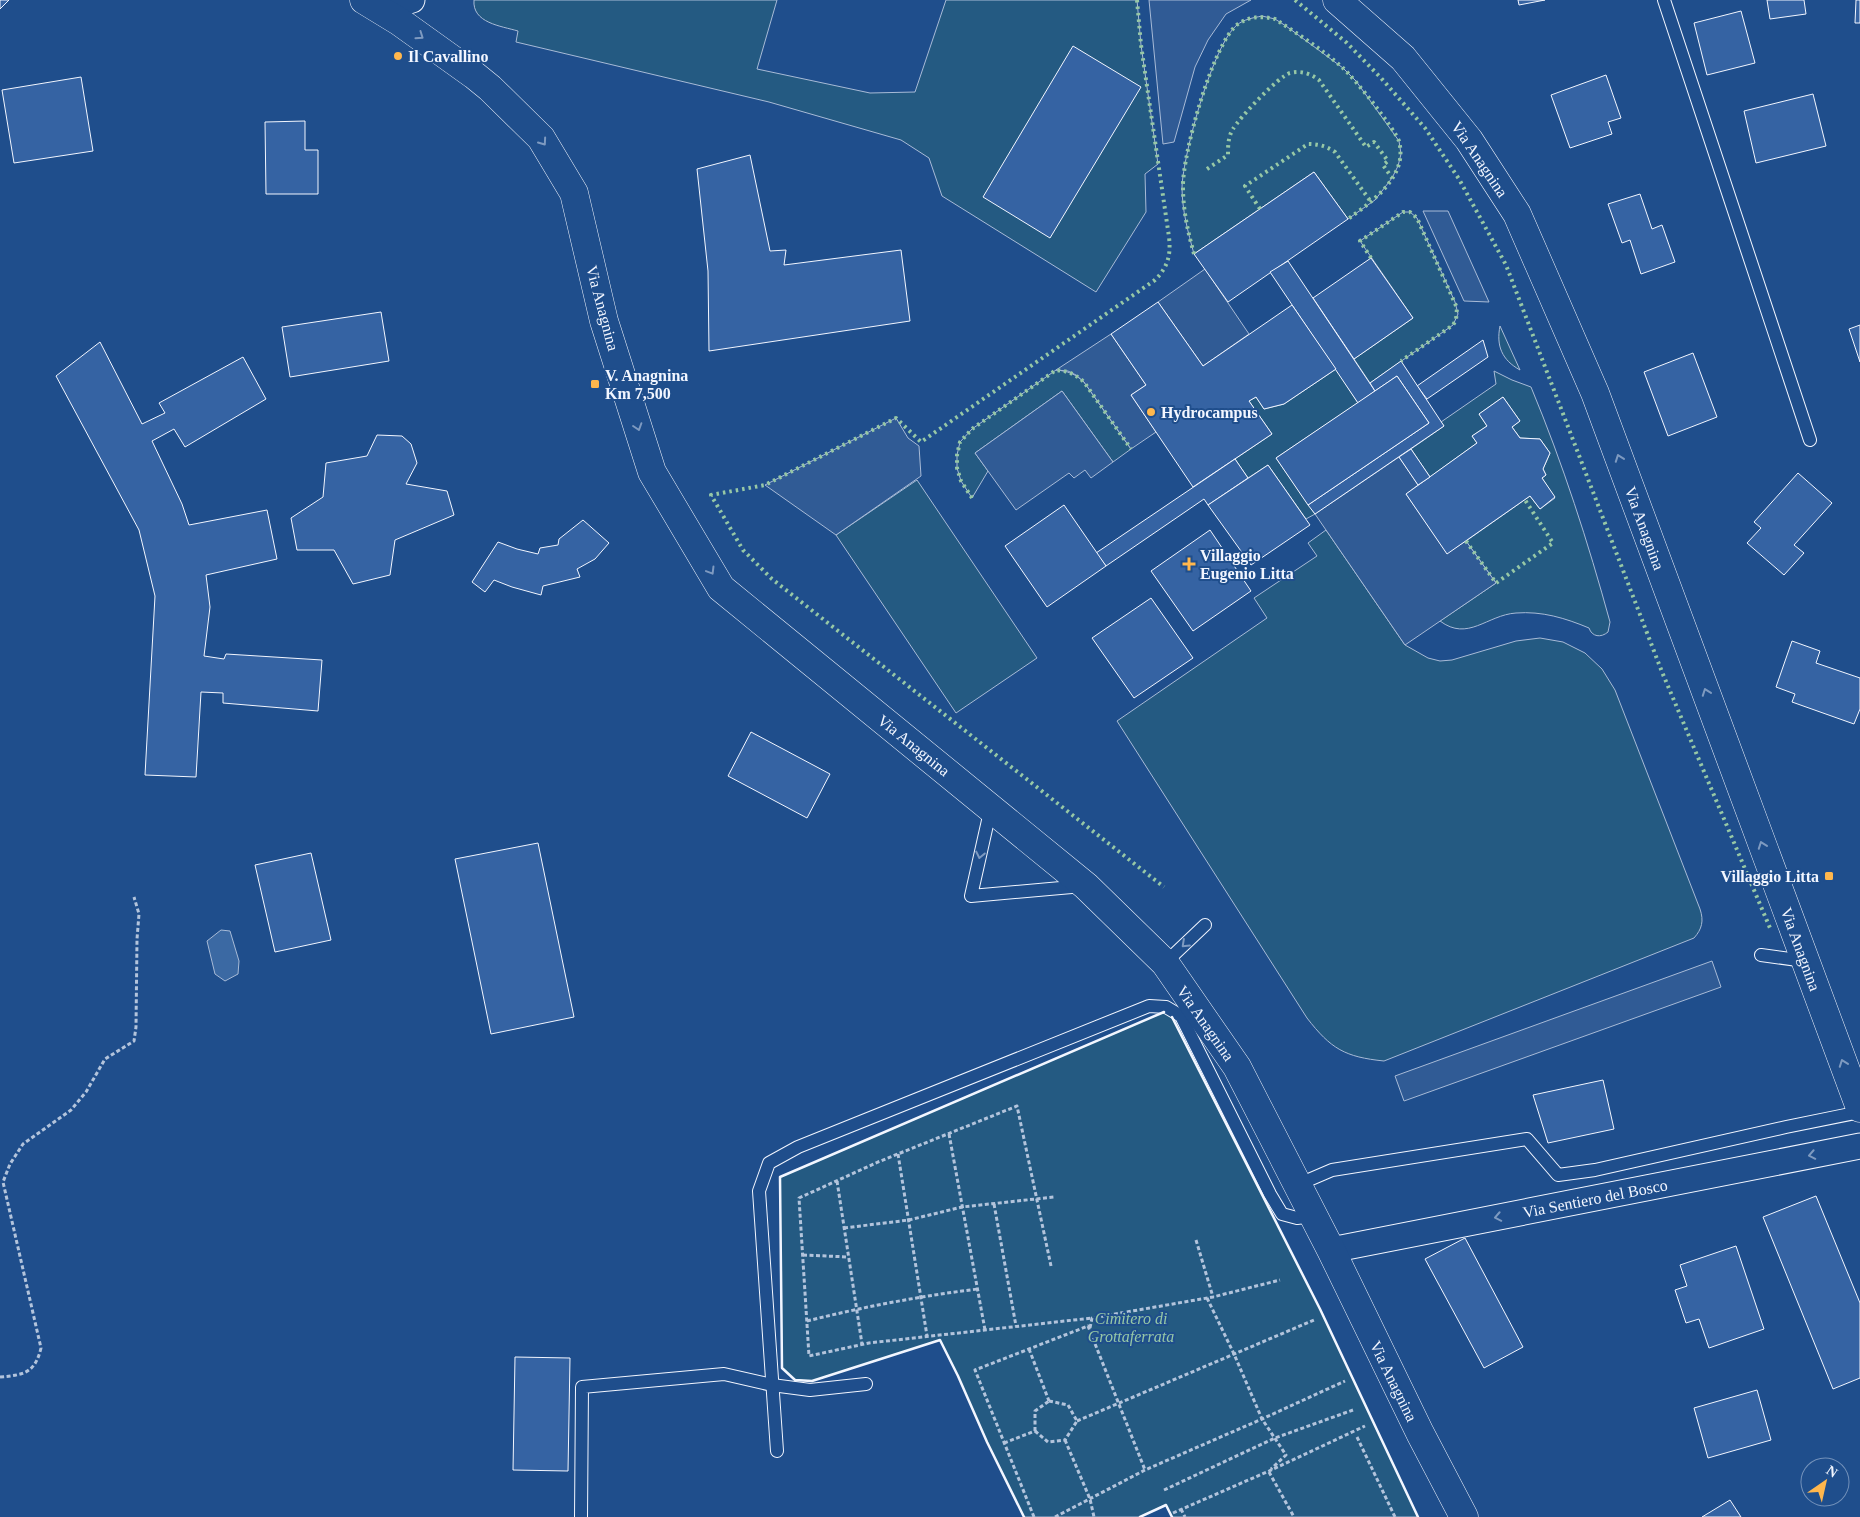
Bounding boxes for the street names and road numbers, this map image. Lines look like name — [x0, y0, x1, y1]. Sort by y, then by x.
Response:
street label: Via Anagnina — [1447, 118, 1511, 201]
street label: Via Anagnina — [582, 264, 622, 353]
street label: Via Anagnina — [1621, 484, 1667, 573]
street label: Via Anagnina — [874, 711, 953, 780]
street label: Via Anagnina — [1777, 905, 1823, 994]
street label: Via Anagnina — [1173, 983, 1238, 1065]
street label: Via Sentiero del Bosco — [1521, 1176, 1669, 1221]
street label: Via Anagnina — [1366, 1338, 1420, 1425]

